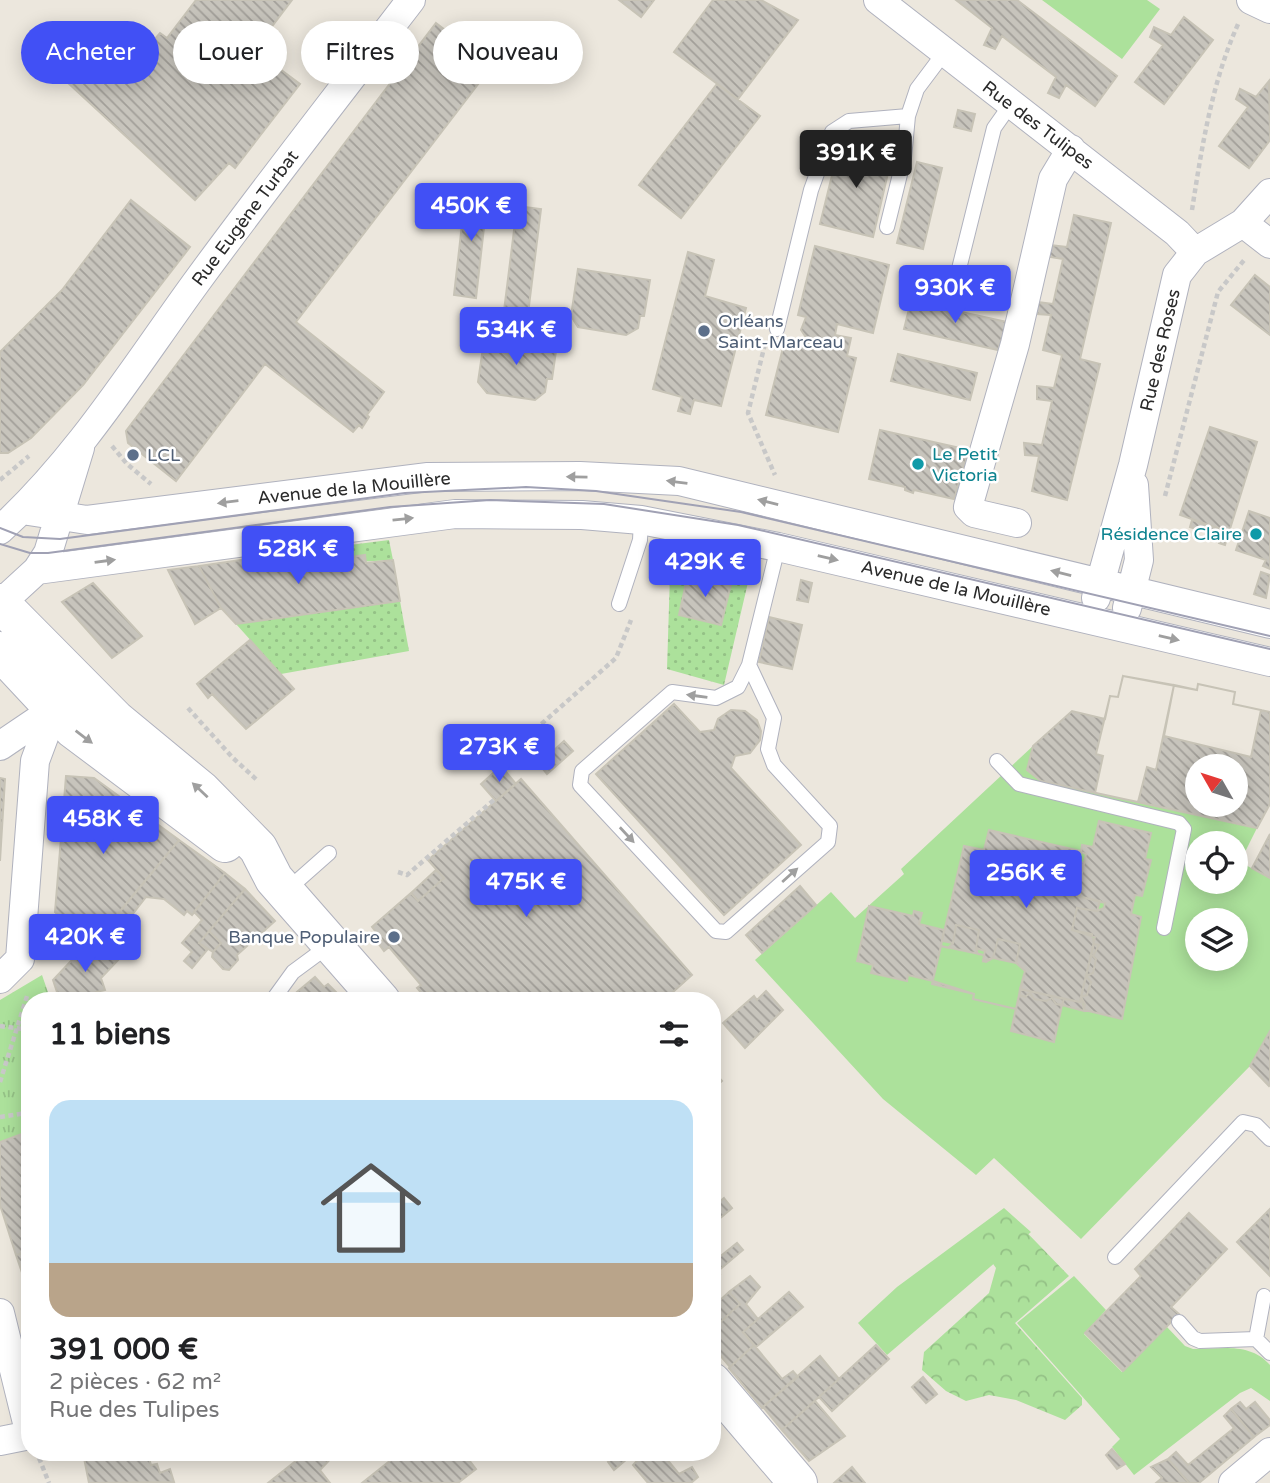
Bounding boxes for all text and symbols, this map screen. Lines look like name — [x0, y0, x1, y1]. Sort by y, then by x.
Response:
chip: Acheter — [21, 21, 159, 84]
chip: Louer — [173, 21, 287, 84]
chip: Filtres — [301, 21, 419, 84]
chip: Nouveau — [433, 21, 583, 84]
street label: Rue des Tulipes — [978, 76, 1098, 174]
pin: 391K € — [799, 130, 913, 190]
text: 391K € — [816, 139, 896, 167]
street label: Rue Eugène Turbat — [187, 146, 303, 290]
pin: 450K € — [414, 184, 528, 243]
text: 450K € — [431, 192, 511, 220]
pin: 930K € — [898, 266, 1012, 325]
text: 930K € — [915, 274, 995, 302]
street label: Rue des Roses — [1135, 287, 1185, 413]
pin: 534K € — [459, 308, 573, 367]
place label: Orléans Saint-Marceau — [718, 310, 844, 353]
text: 534K € — [476, 316, 556, 344]
marker: Orléans Saint-Marceau — [696, 323, 712, 339]
place label: Le Petit Victoria — [932, 443, 998, 486]
place label: LCL — [147, 444, 181, 466]
marker: LCL — [125, 447, 141, 463]
marker: Le Petit Victoria — [910, 456, 926, 472]
street label: Avenue de la Mouillère — [256, 467, 452, 509]
one-way arrow — [566, 471, 588, 482]
one-way arrow — [666, 476, 688, 487]
one-way arrow — [757, 496, 779, 507]
one-way arrow — [217, 497, 239, 508]
one-way arrow — [392, 513, 414, 524]
place label: Résidence Claire — [1101, 523, 1242, 545]
pin: 528K € — [241, 526, 355, 586]
marker: Résidence Claire — [1248, 526, 1264, 542]
text: 528K € — [258, 535, 338, 563]
pin: 429K € — [648, 540, 762, 599]
text: 429K € — [665, 548, 745, 576]
one-way arrow — [817, 553, 839, 564]
street label: Avenue de la Mouillère — [859, 555, 1053, 621]
one-way arrow — [94, 556, 116, 567]
one-way arrow — [1050, 567, 1072, 578]
one-way arrow — [1158, 633, 1180, 644]
one-way arrow — [686, 690, 708, 701]
pin: 273K € — [442, 724, 556, 784]
one-way arrow — [75, 730, 93, 744]
text: 273K € — [459, 733, 539, 761]
north arrow — [1185, 754, 1248, 817]
map controls — [1185, 754, 1248, 971]
one-way arrow — [191, 782, 209, 798]
pin: 458K € — [46, 796, 160, 856]
text: 458K € — [63, 805, 143, 833]
one-way arrow — [618, 826, 634, 843]
button: locate — [1185, 831, 1248, 894]
pin: 256K € — [969, 850, 1083, 910]
text: 256K € — [986, 859, 1066, 887]
pin: 475K € — [469, 860, 583, 919]
one-way arrow — [781, 867, 799, 883]
text: 475K € — [486, 868, 566, 896]
button: layers — [1185, 908, 1248, 971]
pin: 420K € — [28, 914, 142, 974]
text: 420K € — [45, 923, 125, 951]
place label: Banque Populaire — [228, 926, 380, 948]
marker: Banque Populaire — [386, 929, 402, 945]
icon: filters — [655, 1015, 693, 1053]
text: 11 biens — [49, 1016, 171, 1053]
icon: home — [308, 1145, 434, 1271]
text: 391 000 € — [49, 1331, 198, 1368]
text: 2 pièces · 62 m² — [49, 1368, 221, 1396]
text: Rue des Tulipes — [49, 1396, 220, 1424]

